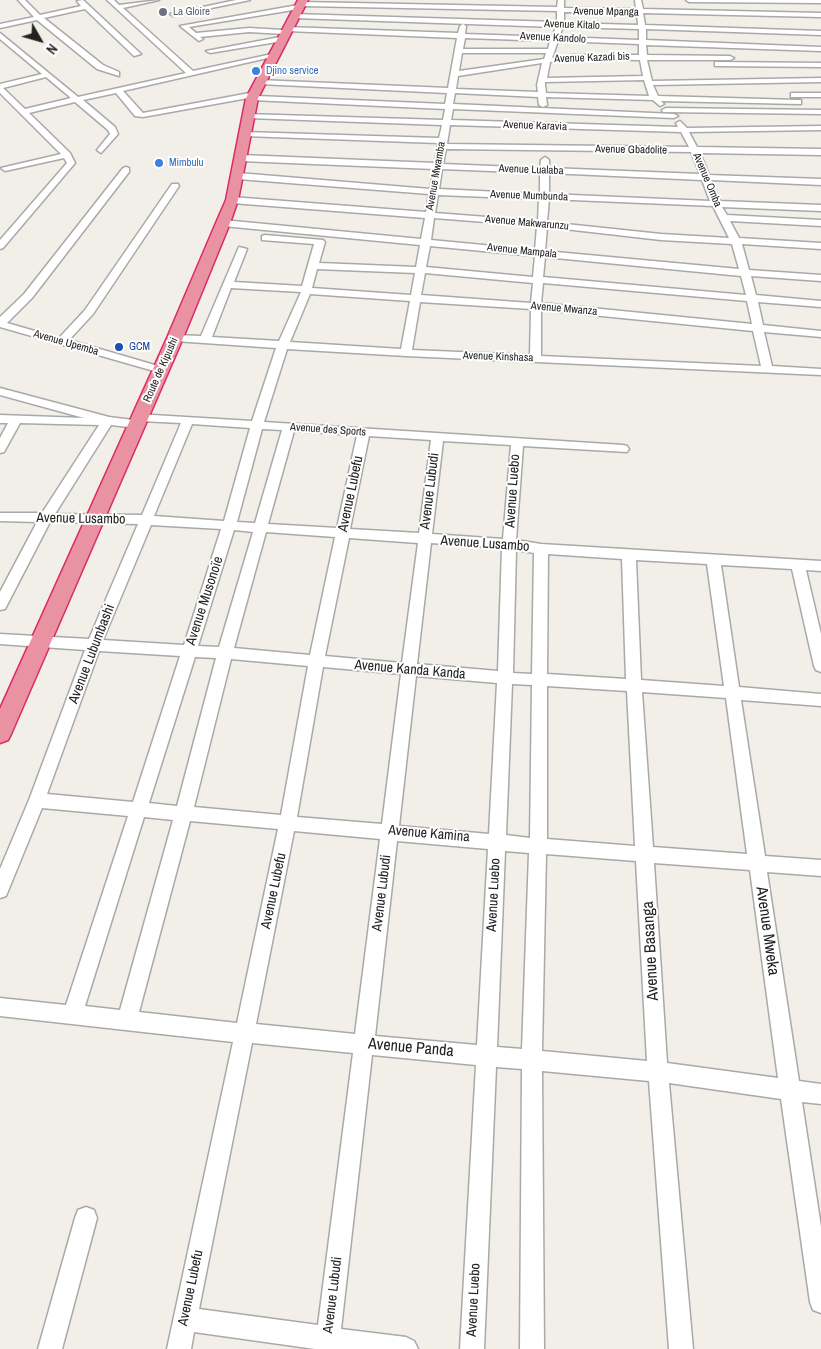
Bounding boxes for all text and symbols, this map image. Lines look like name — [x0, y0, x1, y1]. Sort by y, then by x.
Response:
place label: La Gloire — [173, 5, 210, 19]
street label: Avenue Mpanga — [573, 5, 639, 19]
marker: La Gloire — [157, 6, 169, 18]
north arrow — [15, 15, 65, 65]
street label: Avenue Kitalo — [544, 17, 600, 33]
street label: Avenue Kandolo — [520, 30, 586, 46]
text: N — [42, 40, 61, 58]
street label: Avenue Kazadi bis — [554, 50, 630, 66]
place label: Djino service — [266, 64, 319, 78]
marker: Djino service — [250, 65, 262, 77]
street label: Avenue Karavia — [503, 118, 567, 134]
street label: Avenue Mwamba — [423, 141, 449, 211]
street label: Avenue Gbadolite — [595, 143, 667, 157]
street label: Avenue Omba — [690, 151, 724, 209]
place label: Mimbulu — [169, 156, 204, 170]
marker: Mimbulu — [153, 157, 165, 169]
street label: Avenue Lualaba — [498, 162, 564, 178]
street label: Avenue Mumbunda — [490, 188, 568, 204]
street label: Avenue Makwarunzu — [485, 213, 569, 233]
street label: Avenue Mampala — [486, 241, 558, 261]
street label: Avenue Mwanza — [530, 300, 598, 318]
street label: Avenue Upemba — [32, 327, 100, 359]
street label: Route de Kipushi — [141, 335, 181, 405]
place label: GCM — [129, 340, 150, 354]
marker: GCM — [113, 341, 125, 353]
street label: Avenue Kinshasa — [463, 349, 533, 365]
street label: Avenue des Sports — [290, 421, 366, 439]
street label: Avenue Lubudi — [417, 452, 443, 530]
street label: Avenue Luebo — [502, 454, 524, 528]
street label: Avenue Lubefu — [335, 455, 367, 533]
street label: Avenue Lusambo — [36, 510, 126, 528]
street label: Avenue Lusambo — [440, 533, 530, 555]
street label: Avenue Musonoïe — [183, 554, 227, 648]
street label: Avenue Lubumbashi — [65, 602, 119, 706]
street label: Avenue Kanda Kanda — [354, 657, 466, 683]
street label: Avenue Kamina — [388, 822, 470, 846]
street label: Avenue Lubefu — [258, 852, 290, 930]
street label: Avenue Lubudi — [369, 854, 395, 932]
street label: Avenue Luebo — [484, 858, 504, 932]
street label: Avenue Mweka — [751, 885, 783, 977]
street label: Avenue Basanga — [639, 901, 663, 1001]
street label: Avenue Panda — [367, 1035, 455, 1061]
street label: Avenue Lubefu — [175, 1249, 207, 1327]
street label: Avenue Lubudi — [320, 1256, 346, 1334]
street label: Avenue Luebo — [464, 1263, 484, 1337]

